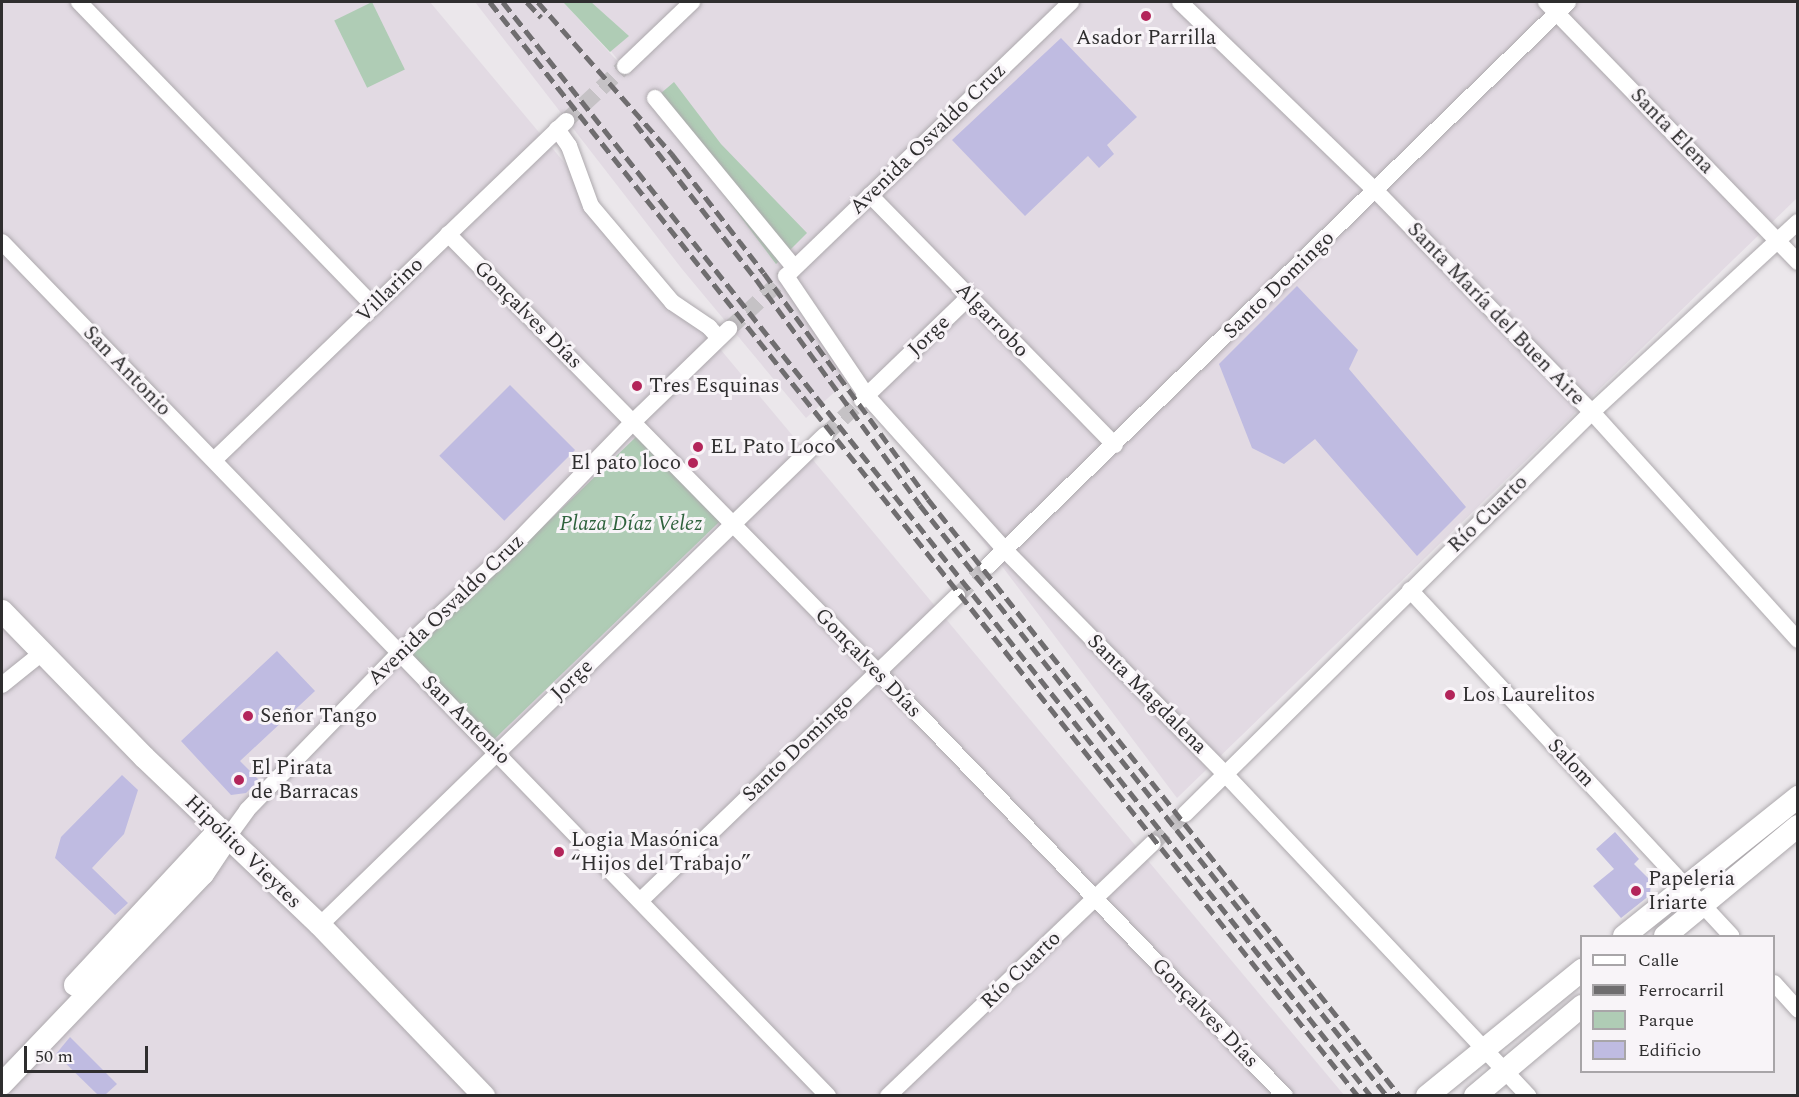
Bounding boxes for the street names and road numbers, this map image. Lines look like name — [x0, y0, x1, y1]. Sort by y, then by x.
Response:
street label: Avenida Osvaldo Cruz — [845, 58, 1011, 220]
street label: Santa Elena — [1625, 83, 1719, 179]
street label: Santa María del Buen Aire — [1402, 217, 1590, 411]
street label: Santo Domingo — [1218, 226, 1340, 344]
street label: Villarino — [351, 252, 429, 328]
street label: Gonçalves Días — [469, 256, 587, 374]
street label: Algarrobo — [950, 277, 1034, 363]
street label: Jorge — [903, 310, 955, 362]
street label: San Antonio — [78, 320, 176, 422]
street label: Río Cuarto — [1443, 470, 1533, 558]
street label: Avenida Osvaldo Cruz — [363, 529, 529, 691]
street label: Gonçalves Días — [809, 603, 927, 723]
street label: Santa Magdalena — [1082, 629, 1212, 759]
street label: Jorge — [546, 654, 598, 706]
street label: San Antonio — [416, 670, 516, 770]
street label: Santo Domingo — [737, 689, 859, 807]
street label: Salom — [1542, 733, 1600, 793]
street label: Hipólito Vieytes — [179, 790, 307, 914]
street label: Río Cuarto — [976, 926, 1066, 1014]
street label: Gonçalves Días — [1146, 953, 1264, 1073]

